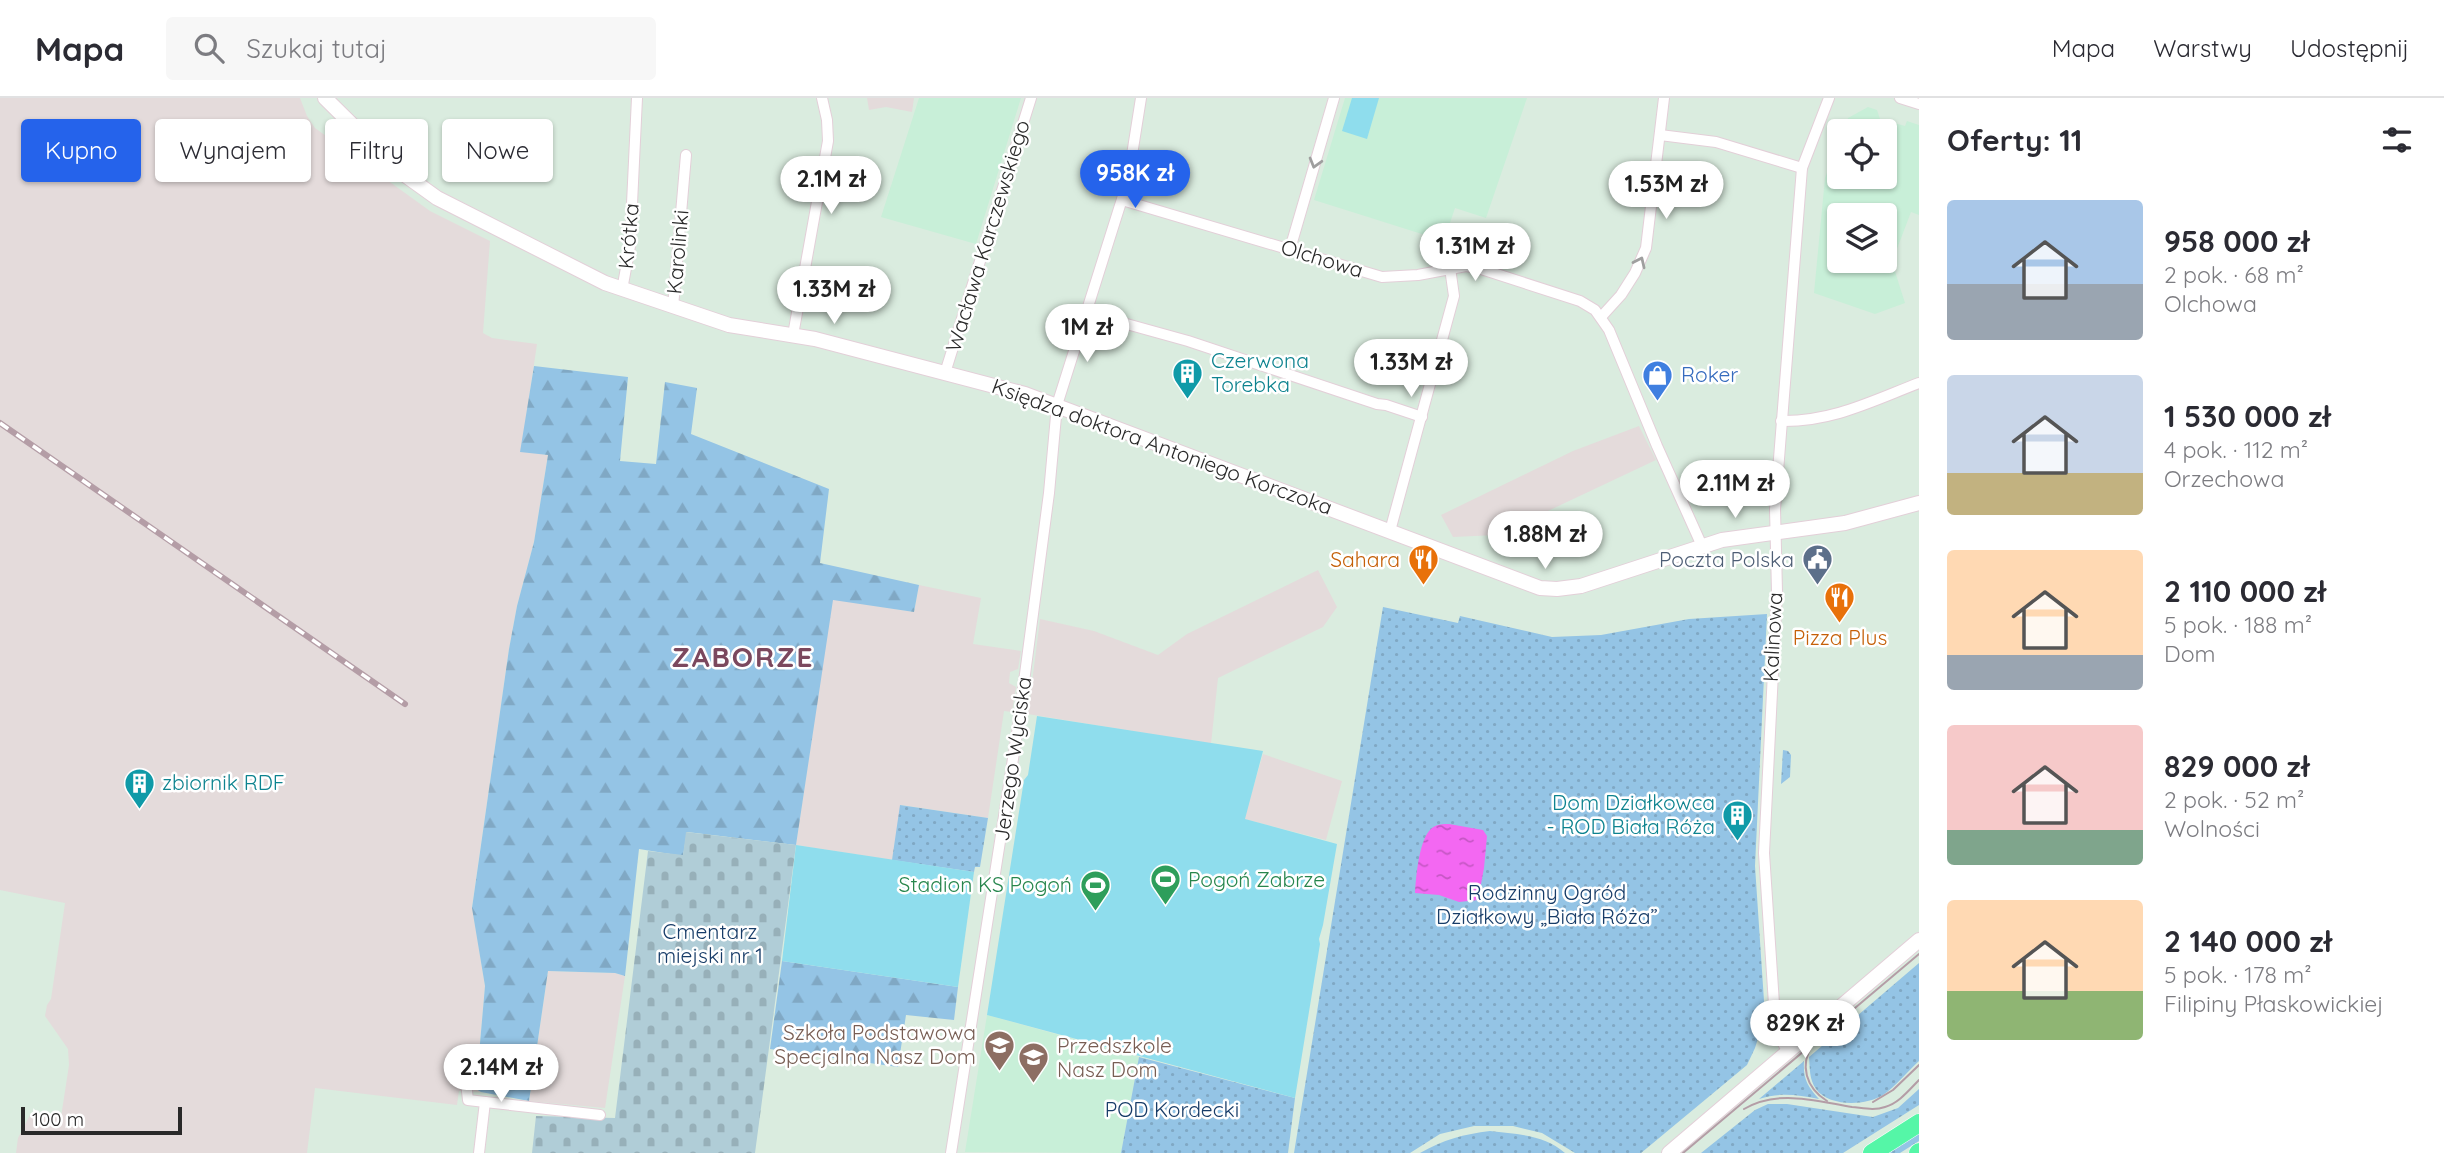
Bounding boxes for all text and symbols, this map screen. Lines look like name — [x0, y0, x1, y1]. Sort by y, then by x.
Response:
search box — [166, 17, 656, 80]
text: Mapa — [35, 28, 124, 69]
icon: search — [190, 29, 228, 67]
text: Szukaj tutaj — [246, 32, 387, 65]
text: Mapa — [2052, 33, 2115, 63]
text: Warstwy — [2153, 33, 2252, 63]
text: Udostępnij — [2290, 33, 2409, 63]
street label: Wacława Karczewskiego — [939, 117, 1035, 355]
chip: Kupno — [21, 119, 141, 182]
chip: Wynajem — [155, 119, 311, 182]
chip: Filtry — [325, 119, 428, 182]
chip: Nowe — [442, 119, 553, 182]
map controls — [1827, 119, 1897, 273]
button: locate — [1827, 119, 1897, 189]
text: Oferty: 11 — [1947, 121, 2083, 159]
icon: filters — [2378, 121, 2416, 159]
pin: 958K zł — [1070, 150, 1200, 210]
pin: 2.1M zł — [766, 156, 896, 216]
one-way arrow — [1308, 157, 1323, 169]
text: 958K zł — [1096, 158, 1174, 187]
pin: 1.53M zł — [1594, 162, 1738, 221]
text: 2.1M zł — [796, 164, 866, 193]
text: 1.53M zł — [1625, 169, 1707, 198]
street label: Krótka — [612, 202, 644, 270]
button: layers — [1827, 203, 1897, 273]
street label: Karolinki — [660, 209, 694, 295]
text: 958 000 zł — [2164, 222, 2309, 260]
pin: 1.31M zł — [1403, 223, 1547, 283]
icon: home — [2003, 228, 2087, 312]
text: 1.31M zł — [1436, 231, 1514, 260]
street label: Olchowa — [1278, 233, 1367, 283]
one-way arrow — [1632, 257, 1646, 269]
text: 2 pok. · 68 m² — [2164, 260, 2304, 289]
pin: 1.33M zł — [762, 266, 906, 326]
text: 1.33M zł — [793, 274, 875, 303]
text: Olchowa — [2164, 289, 2257, 318]
pin: 1M zł — [1038, 304, 1136, 364]
text: 1M zł — [1061, 312, 1113, 341]
pin: 1.33M zł — [1339, 340, 1483, 399]
place label: Czerwona Torebka — [1211, 347, 1309, 397]
text: 1.33M zł — [1370, 347, 1452, 376]
building icon: Czerwona Torebka — [1171, 356, 1205, 400]
shop icon: Roker — [1641, 358, 1675, 402]
place label: Roker — [1681, 361, 1738, 387]
street label: Księdza doktora Antoniego Korczoka — [989, 372, 1336, 520]
text: 1 530 000 zł — [2164, 397, 2331, 435]
icon: home — [2003, 403, 2087, 487]
text: 4 pok. · 112 m² — [2164, 435, 2308, 464]
pin: 2.11M zł — [1663, 460, 1807, 520]
text: Orzechowa — [2164, 464, 2284, 493]
text: 2.11M zł — [1696, 468, 1774, 497]
pin: 1.88M zł — [1473, 512, 1617, 571]
text: 1.88M zł — [1504, 519, 1586, 548]
restaurant icon: Sahara — [1406, 543, 1440, 587]
public building icon: Poczta Polska — [1800, 543, 1834, 587]
place label: Sahara — [1330, 546, 1400, 572]
place label: Poczta Polska — [1659, 546, 1794, 572]
text: 2 110 000 zł — [2164, 572, 2326, 610]
icon: home — [2003, 578, 2087, 662]
restaurant icon: Pizza Plus — [1823, 581, 1857, 625]
street label: Kalinowa — [1757, 592, 1787, 682]
text: 5 pok. · 188 m² — [2164, 610, 2312, 639]
place label: Pizza Plus — [1793, 624, 1887, 650]
district label: ZABORZE — [671, 639, 815, 674]
text: Dom — [2164, 639, 2216, 668]
street label: Jerzego Wyciska — [988, 675, 1036, 843]
text: 829 000 zł — [2164, 747, 2309, 785]
icon: home — [2003, 753, 2087, 837]
building icon: zbiornik RDF — [122, 766, 156, 810]
place label: zbiornik RDF — [162, 769, 285, 795]
text: 2 pok. · 52 m² — [2164, 785, 2304, 814]
place label: Dom Działkowca - ROD Biała Róża — [1547, 789, 1715, 839]
building icon: Dom Działkowca - ROD Biała Róża — [1721, 798, 1755, 842]
text: Wolności — [2164, 814, 2260, 843]
sports icon: Pogoń Zabrze — [1148, 863, 1182, 907]
place label: Pogoń Zabrze — [1188, 866, 1325, 892]
sports icon: Stadion KS Pogoń — [1078, 868, 1112, 912]
place label: Stadion KS Pogoń — [899, 871, 1072, 897]
park label: Rodzinny Ogród Działkowy „Biała Róża” — [1436, 879, 1658, 929]
park label: Cmentarz miejski nr 1 — [657, 918, 763, 968]
text: 2 140 000 zł — [2164, 922, 2332, 960]
icon: home — [2003, 928, 2087, 1012]
text: 5 pok. · 178 m² — [2164, 960, 2311, 989]
text: Filipiny Płaskowickiej — [2164, 989, 2384, 1018]
pin: 829K zł — [1740, 1000, 1870, 1060]
text: 829K zł — [1766, 1008, 1844, 1037]
place label: Szkoła Podstawowa Specjalna Nasz Dom — [774, 1019, 976, 1069]
school or university icon: Szkoła Podstawowa Specjalna Nasz Dom — [982, 1028, 1016, 1072]
place label: Przedszkole Nasz Dom — [1057, 1032, 1172, 1082]
school or university icon: Przedszkole Nasz Dom — [1017, 1041, 1051, 1085]
pin: 2.14M zł — [429, 1044, 573, 1104]
text: 2.14M zł — [460, 1052, 542, 1081]
park label: POD Kordecki — [1105, 1096, 1239, 1122]
scale bar — [21, 1104, 182, 1136]
text: 100 m — [32, 1107, 84, 1131]

